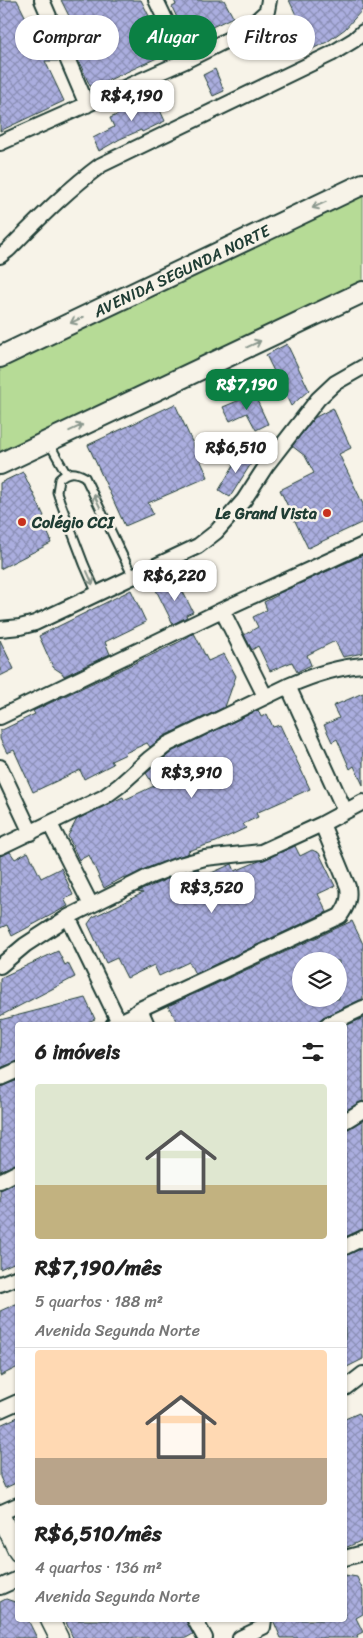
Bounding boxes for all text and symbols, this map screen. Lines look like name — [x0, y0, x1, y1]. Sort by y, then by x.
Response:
chip: Comprar — [15, 15, 119, 60]
chip: Alugar — [129, 15, 217, 60]
chip: Filtros — [227, 15, 315, 60]
pin: R$4,190 — [86, 80, 178, 122]
text: R$4,190 — [101, 81, 163, 110]
one-way arrow — [312, 201, 327, 210]
street label: AVENIDA SEGUNDA NORTE — [87, 216, 276, 326]
one-way arrow — [70, 316, 85, 325]
one-way arrow — [246, 338, 261, 348]
pin: R$7,190 — [201, 368, 293, 411]
text: R$7,190 — [217, 370, 277, 399]
one-way arrow — [68, 423, 83, 432]
pin: R$6,510 — [190, 432, 282, 474]
text: R$6,510 — [206, 433, 266, 462]
one-way arrow — [92, 494, 102, 509]
place label: Le Grand Vista — [215, 499, 317, 528]
marker: Le Grand Vista — [321, 507, 333, 519]
place label: Colégio CCI — [31, 508, 115, 537]
marker: Colégio CCI — [16, 516, 28, 528]
pin: R$6,220 — [129, 560, 221, 602]
text: R$6,220 — [144, 561, 206, 590]
one-way arrow — [86, 570, 96, 585]
pin: R$3,910 — [146, 756, 238, 799]
text: R$3,910 — [162, 758, 222, 787]
pin: R$3,520 — [166, 872, 258, 914]
text: R$3,520 — [181, 873, 243, 902]
map controls — [292, 952, 347, 1007]
button: layers — [292, 952, 347, 1007]
text: 6 imóveis — [35, 1033, 120, 1071]
icon: filters — [299, 1038, 327, 1066]
icon: home — [136, 1117, 226, 1207]
text: R$7,190/mês — [35, 1249, 162, 1287]
text: 5 quartos · 188 m² — [35, 1287, 163, 1316]
text: Avenida Segunda Norte — [35, 1316, 200, 1345]
icon: home — [136, 1382, 226, 1472]
text: R$6,510/mês — [35, 1515, 162, 1553]
text: 4 quartos · 136 m² — [35, 1553, 162, 1582]
text: Avenida Segunda Norte — [35, 1582, 200, 1611]

